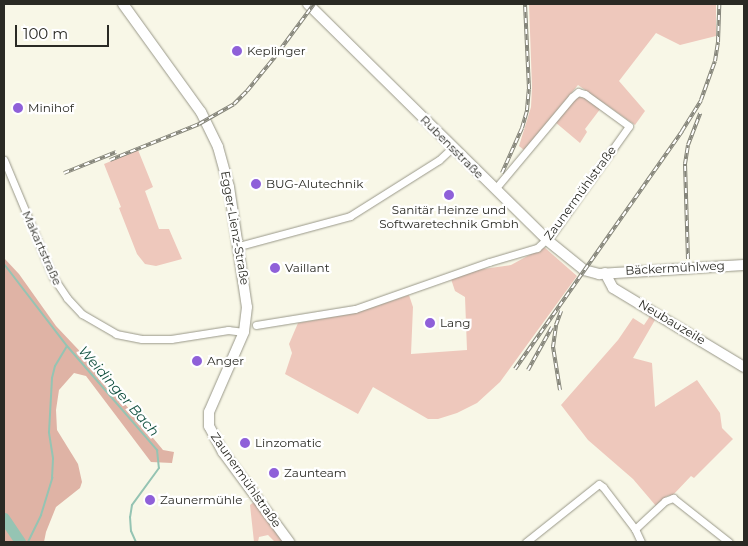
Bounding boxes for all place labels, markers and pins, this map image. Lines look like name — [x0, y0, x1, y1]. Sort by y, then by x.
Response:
place label: Keplinger — [247, 44, 305, 58]
marker: Keplinger — [231, 45, 243, 57]
place label: Minihof — [28, 101, 74, 115]
marker: Minihof — [12, 102, 24, 114]
place label: BUG-Alutechnik — [266, 177, 363, 191]
marker: BUG-Alutechnik — [250, 178, 262, 190]
marker: Sanitär Heinze und Softwaretechnik Gmbh — [443, 189, 455, 201]
place label: Sanitär Heinze und Softwaretechnik Gmbh — [379, 203, 519, 231]
place label: Vaillant — [285, 261, 330, 275]
marker: Vaillant — [269, 262, 281, 274]
place label: Lang — [440, 316, 470, 330]
marker: Lang — [424, 317, 436, 329]
place label: Anger — [207, 354, 244, 368]
marker: Anger — [191, 355, 203, 367]
place label: Linzomatic — [255, 436, 322, 450]
marker: Linzomatic — [239, 437, 251, 449]
place label: Zaunteam — [284, 466, 347, 480]
marker: Zaunteam — [268, 467, 280, 479]
place label: Zaunermühle — [160, 493, 242, 507]
marker: Zaunermühle — [144, 494, 156, 506]

